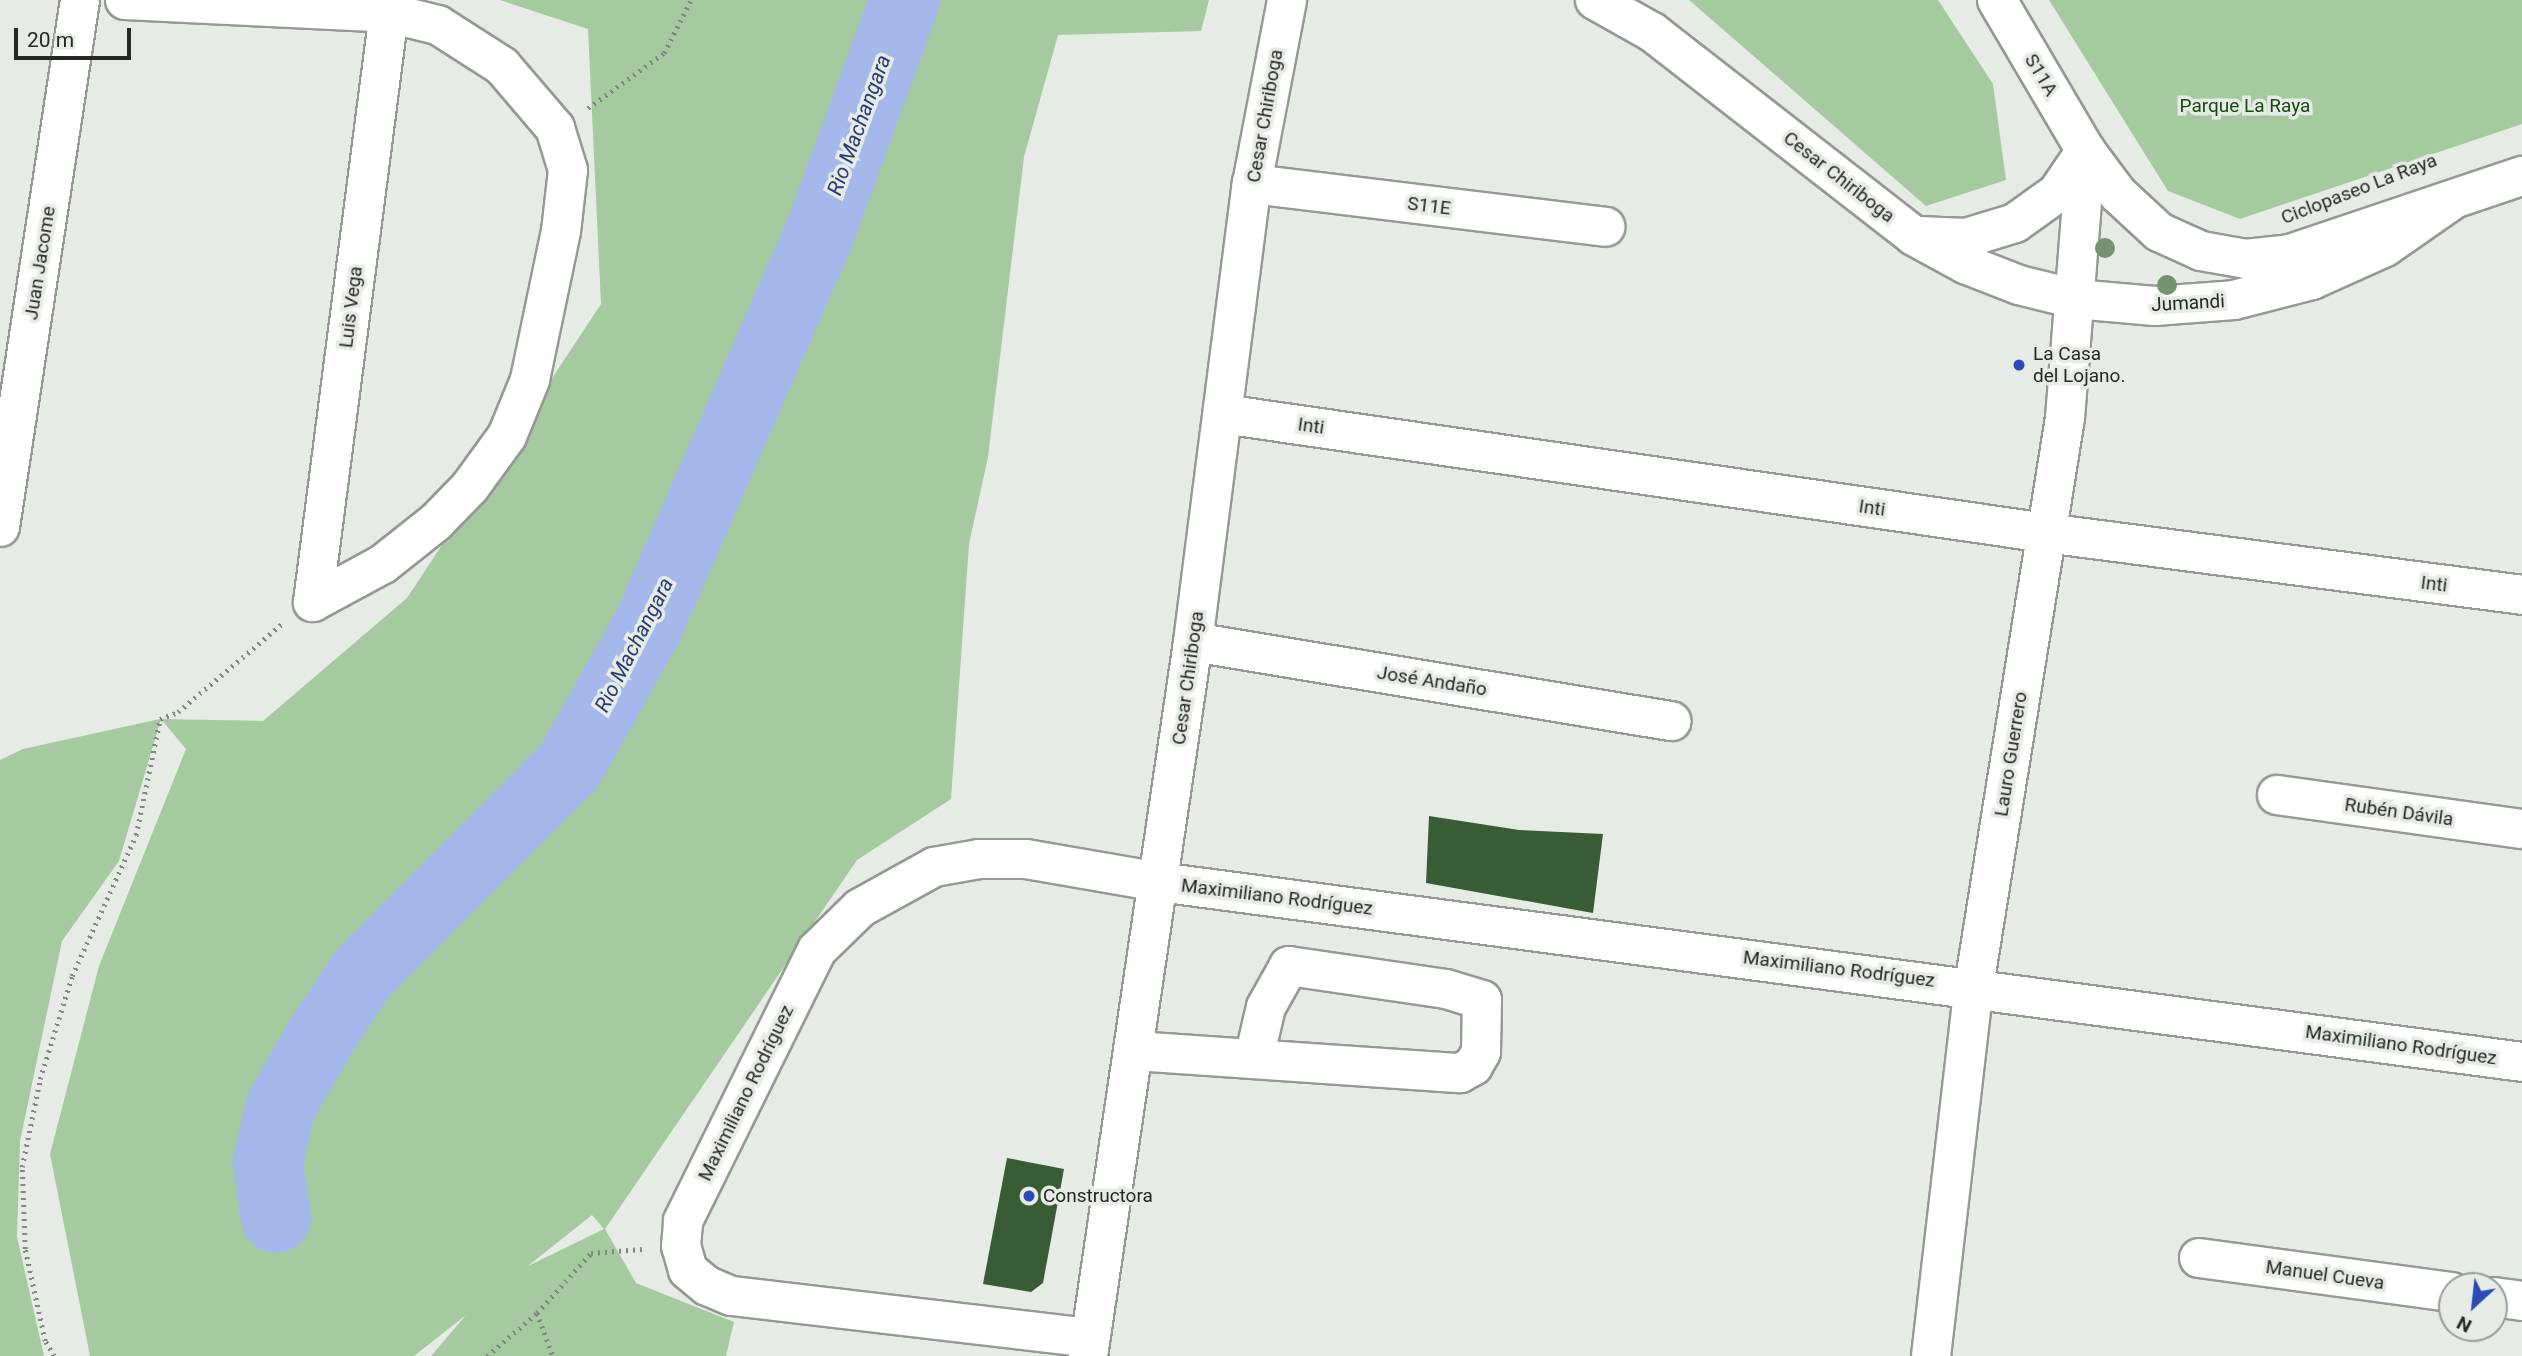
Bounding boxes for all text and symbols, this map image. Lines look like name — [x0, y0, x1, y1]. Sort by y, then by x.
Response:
scale bar — [18, 14, 135, 58]
text: 20 m — [27, 28, 74, 52]
street label: Cesar Chiriboga — [1242, 48, 1288, 184]
street label: S11A — [2020, 50, 2062, 100]
water label: Rio Machangara — [822, 51, 896, 199]
park label: Parque La Raya — [2180, 95, 2310, 117]
street label: Cesar Chiriboga — [1779, 127, 1899, 227]
street label: Ciclopaseo La Raya — [2278, 149, 2440, 229]
street label: S11E — [1406, 192, 1452, 220]
street label: Juan Jacome — [20, 205, 60, 321]
street label: Luis Vega — [335, 265, 367, 349]
street label: Jumandi — [2151, 290, 2225, 316]
place label: La Casa del Lojano. — [2033, 343, 2125, 387]
marker: La Casa del Lojano. — [2011, 357, 2027, 373]
street label: Inti — [1296, 413, 1326, 439]
street label: Inti — [1857, 495, 1887, 521]
street label: Inti — [2419, 571, 2449, 597]
water label: Rio Machangara — [589, 574, 679, 716]
street label: Cesar Chiriboga — [1167, 610, 1209, 746]
street label: José Andaño — [1375, 661, 1489, 701]
street label: Lauro Guerrero — [1990, 690, 2032, 818]
street label: Rubén Dávila — [2343, 793, 2455, 831]
street label: Maximiliano Rodríguez — [1180, 874, 1374, 920]
street label: Maximiliano Rodríguez — [1742, 946, 1936, 992]
street label: Maximiliano Rodríguez — [693, 1001, 799, 1185]
street label: Maximiliano Rodríguez — [2304, 1020, 2498, 1070]
place label: Constructora — [1043, 1185, 1153, 1207]
marker: Constructora — [1021, 1188, 1037, 1204]
street label: Manuel Cueva — [2264, 1255, 2386, 1295]
north arrow — [2438, 1272, 2508, 1342]
text: N — [2453, 1311, 2475, 1338]

